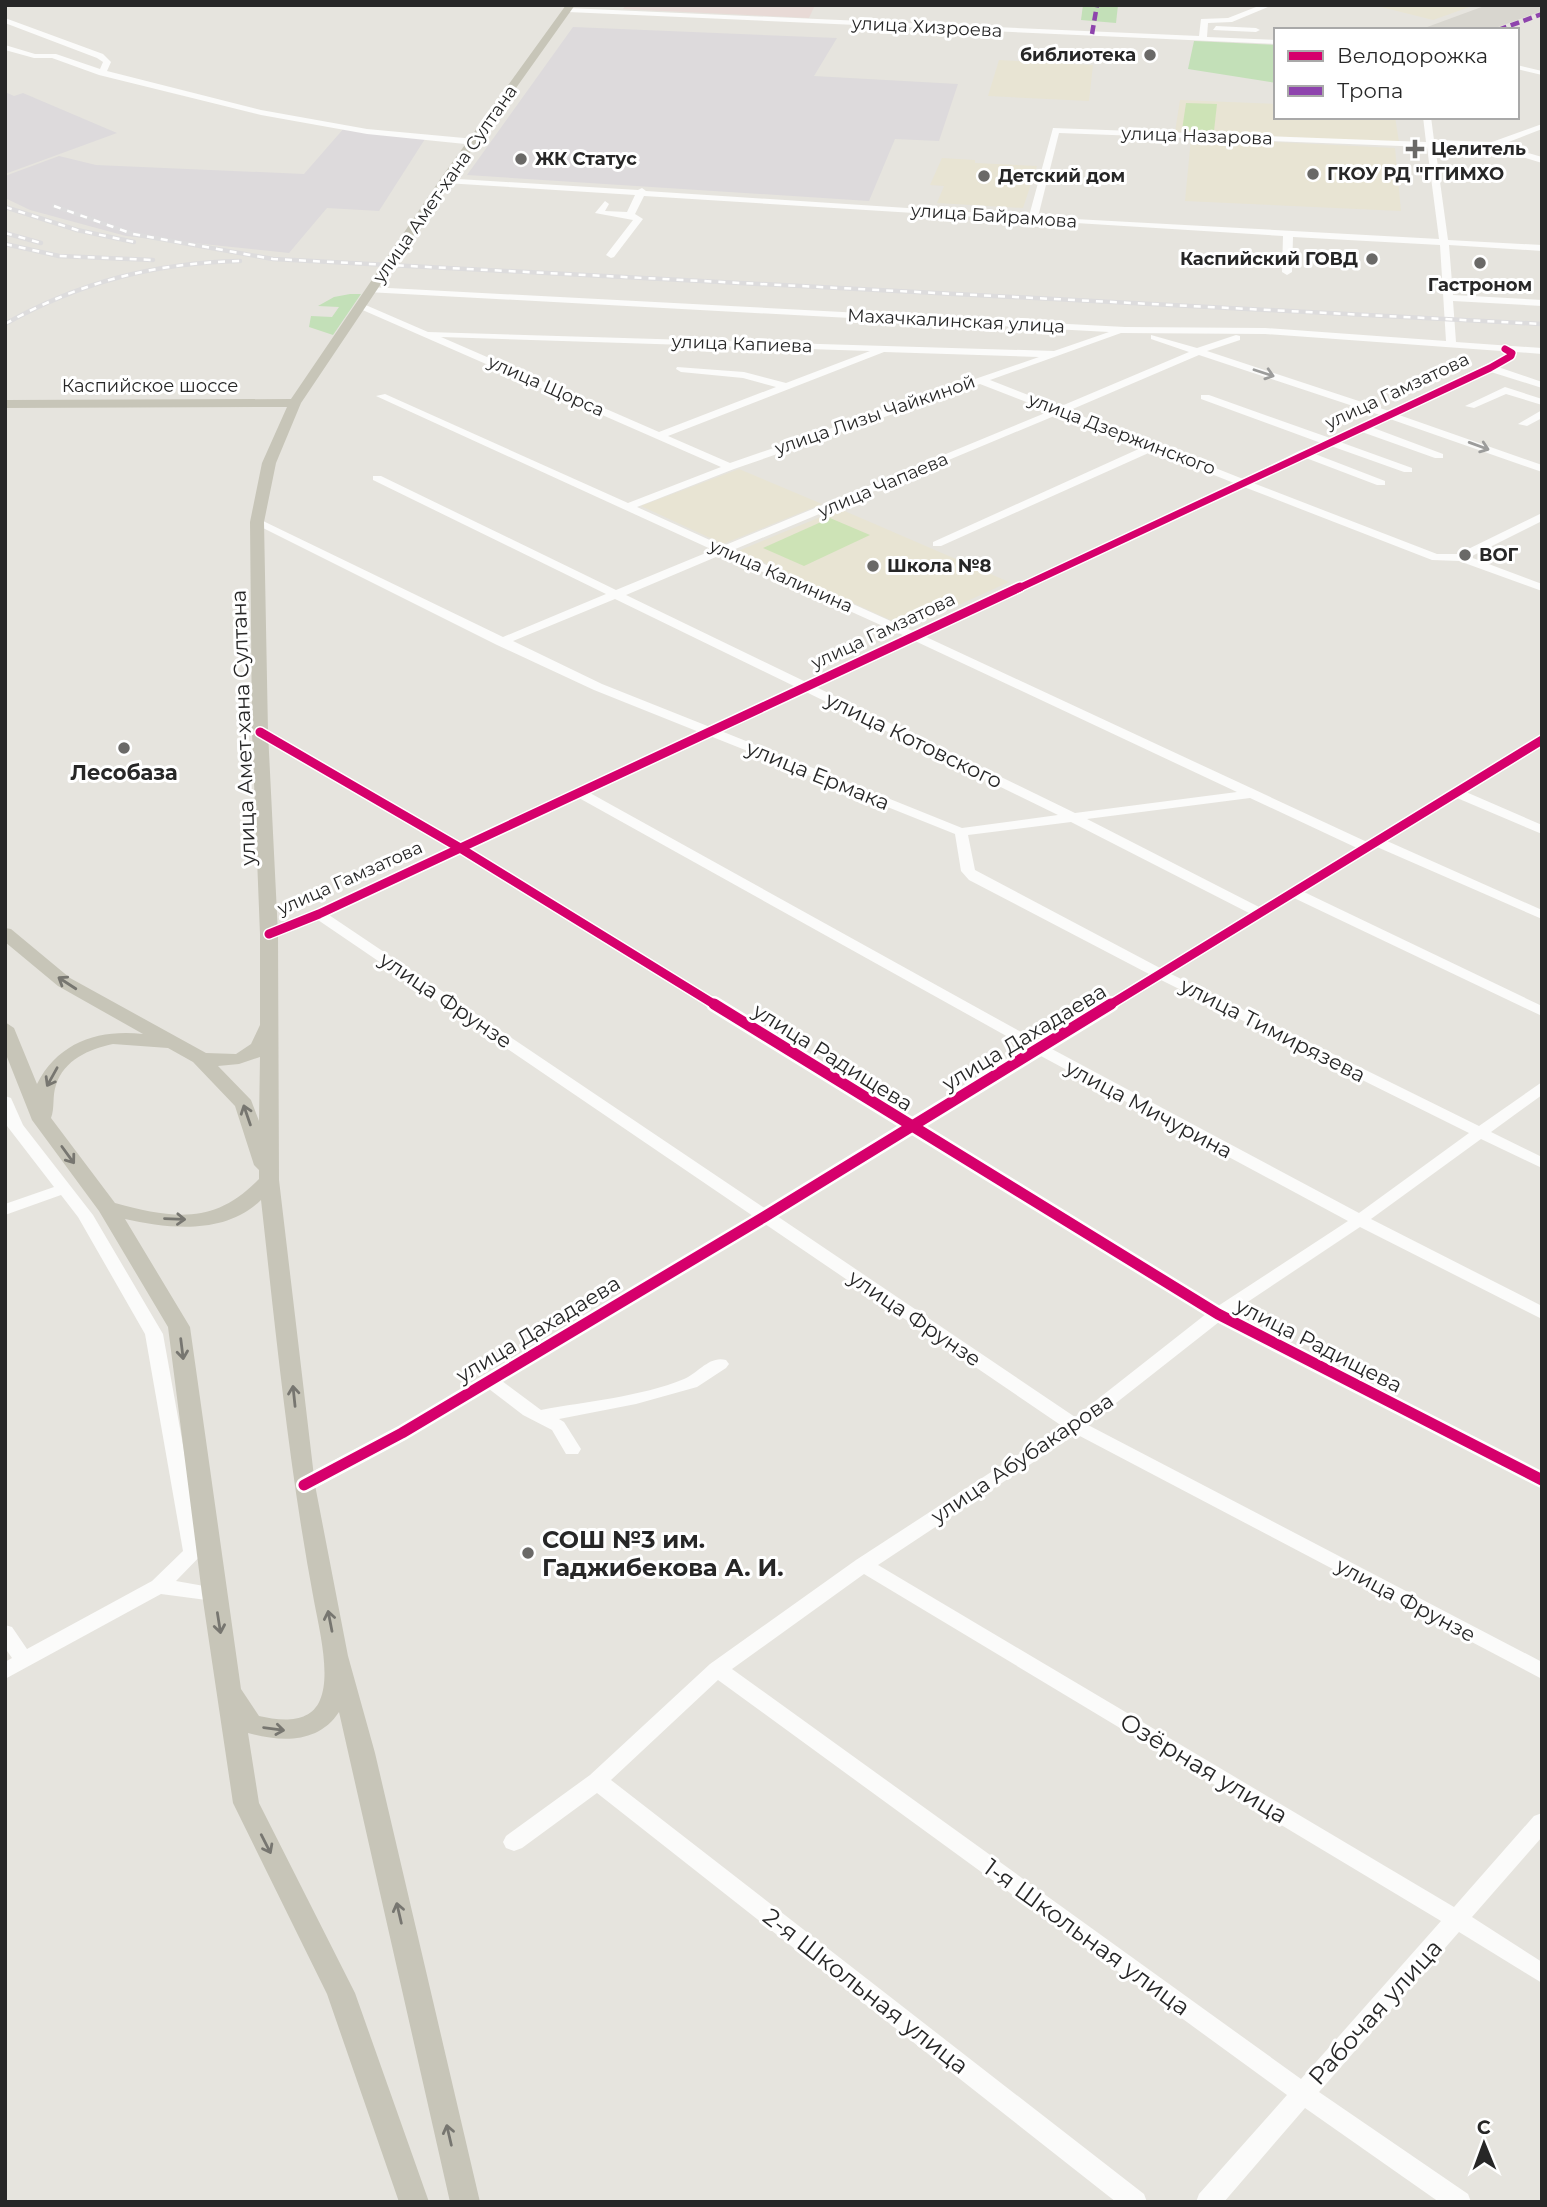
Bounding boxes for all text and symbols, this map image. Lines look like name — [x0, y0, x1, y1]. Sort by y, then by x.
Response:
street label: улица Хизроева — [850, 12, 1003, 42]
legend — [1274, 28, 1519, 119]
text: Велодорожка — [1337, 43, 1488, 68]
place label: библиотека — [1020, 44, 1136, 66]
marker: библиотека — [1142, 47, 1158, 63]
text: Тропа — [1337, 78, 1403, 103]
street label: улица Амет-хана Султана — [368, 81, 522, 288]
street label: улица Назарова — [1120, 122, 1273, 150]
place label: Целитель — [1431, 138, 1526, 160]
marker: Целитель — [1405, 139, 1425, 159]
place label: ЖК Статус — [535, 148, 637, 170]
marker: ЖК Статус — [513, 151, 529, 167]
place label: ГКОУ РД "ГГИМХО — [1327, 163, 1504, 185]
place label: Детский дом — [998, 165, 1125, 187]
marker: ГКОУ РД "ГГИМХО — [1305, 166, 1321, 182]
marker: Детский дом — [976, 168, 992, 184]
street label: улица Байрамова — [909, 199, 1078, 233]
place label: Каспийский ГОВД — [1180, 248, 1358, 270]
marker: Каспийский ГОВД — [1364, 251, 1380, 267]
marker: Гастроном — [1472, 255, 1488, 271]
place label: Гастроном — [1428, 274, 1532, 296]
street label: Махачкалинская улица — [847, 304, 1065, 338]
street label: улица Капиева — [670, 331, 813, 357]
street label: улица Гамзатова — [1321, 348, 1473, 434]
street label: улица Щорса — [483, 350, 608, 422]
one-way arrow — [1253, 367, 1275, 380]
street label: улица Лизы Чайкиной — [771, 370, 978, 460]
street label: Каспийское шоссе — [62, 375, 238, 397]
street label: улица Дзержинского — [1024, 388, 1219, 480]
one-way arrow — [1468, 441, 1490, 454]
street label: улица Чапаева — [814, 448, 951, 523]
street label: улица Калинина — [705, 534, 856, 618]
place label: ВОГ — [1479, 544, 1519, 566]
marker: ВОГ — [1457, 547, 1473, 563]
place label: Школа №8 — [887, 555, 992, 577]
marker: Школа №8 — [865, 558, 881, 574]
street label: улица Гамзатова — [807, 588, 959, 674]
street label: улица Амет-хана Султана — [226, 590, 260, 867]
street label: улица Котовского — [821, 686, 1006, 794]
street label: улица Ермака — [742, 734, 893, 815]
marker: Лесобаза — [116, 740, 132, 756]
place label: Лесобаза — [70, 760, 178, 785]
street label: улица Гамзатова — [273, 836, 426, 920]
street label: улица Фрунзе — [374, 946, 517, 1054]
street label: улица Тимирязева — [1175, 972, 1370, 1088]
one-way arrow — [58, 976, 77, 990]
street label: улица Дахадаева — [937, 978, 1111, 1096]
street label: улица Радищева — [748, 997, 917, 1116]
street label: улица Мичурина — [1060, 1054, 1237, 1164]
one-way arrow — [45, 1066, 59, 1086]
one-way arrow — [240, 1104, 252, 1126]
one-way arrow — [60, 1145, 75, 1164]
one-way arrow — [163, 1213, 186, 1226]
street label: улица Фрунзе — [843, 1264, 986, 1372]
street label: улица Дахадаева — [451, 1270, 625, 1388]
street label: улица Радищева — [1231, 1292, 1406, 1398]
one-way arrow — [175, 1337, 188, 1360]
one-way arrow — [287, 1385, 300, 1408]
street label: улица Абубакарова — [925, 1388, 1118, 1529]
place label: СОШ №3 им. Гаджибекова А. И. — [542, 1525, 783, 1582]
marker: СОШ №3 им. Гаджибекова А. И. — [520, 1545, 536, 1561]
street label: улица Фрунзе — [1331, 1552, 1480, 1647]
one-way arrow — [322, 1610, 336, 1633]
one-way arrow — [212, 1611, 225, 1634]
street label: Озёрная улица — [1115, 1707, 1293, 1829]
one-way arrow — [262, 1722, 285, 1735]
one-way arrow — [260, 1833, 274, 1854]
street label: 1-я Школьная улица — [978, 1852, 1196, 2022]
one-way arrow — [392, 1902, 405, 1925]
street label: 2-я Школьная улица — [758, 1902, 974, 2080]
street label: Рабочая улица — [1302, 1933, 1448, 2091]
north arrow — [1449, 2109, 1519, 2179]
text: С — [1477, 2116, 1491, 2139]
one-way arrow — [442, 2124, 456, 2147]

